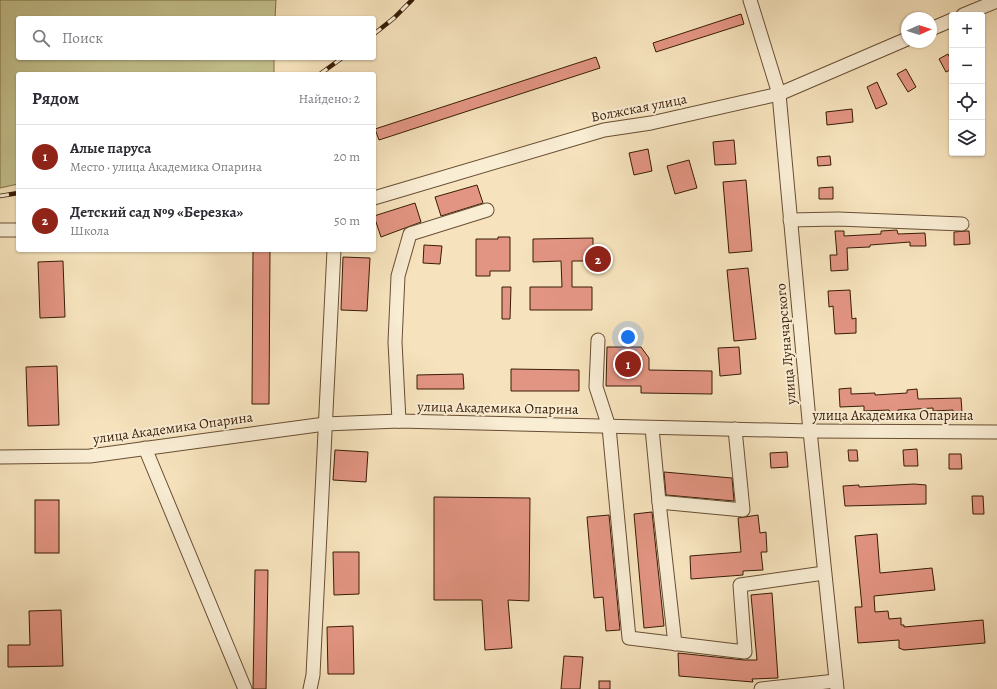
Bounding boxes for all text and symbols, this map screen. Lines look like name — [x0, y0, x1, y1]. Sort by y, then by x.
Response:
north arrow — [901, 12, 937, 48]
map controls — [949, 12, 985, 156]
button: + — [949, 12, 985, 48]
search box — [16, 16, 376, 60]
icon: search — [30, 27, 52, 49]
text: Поиск — [62, 28, 103, 48]
button: − — [949, 48, 985, 84]
button: locate — [949, 84, 985, 120]
text: Рядом — [32, 87, 79, 110]
street label: Волжская улица — [589, 89, 689, 127]
text: Найдено: 2 — [299, 90, 360, 107]
button: layers — [949, 120, 985, 156]
text: Алые паруса — [70, 138, 151, 158]
text: 1 — [43, 148, 47, 165]
text: 20 m — [334, 148, 360, 165]
text: Место · улица Академика Опарина — [70, 158, 262, 175]
text: Детский сад №9 «Березка» — [70, 202, 243, 222]
text: 2 — [42, 212, 48, 229]
text: 50 m — [334, 212, 360, 229]
text: Школа — [70, 222, 109, 239]
pin: 2 — [585, 244, 611, 274]
street label: улица Луначарского — [771, 283, 801, 406]
your location — [618, 327, 638, 347]
pin: 1 — [615, 349, 641, 379]
street label: улица Академика Опарина — [416, 397, 579, 419]
street label: улица Академика Опарина — [811, 406, 974, 425]
street label: улица Академика Опарина — [91, 407, 255, 449]

